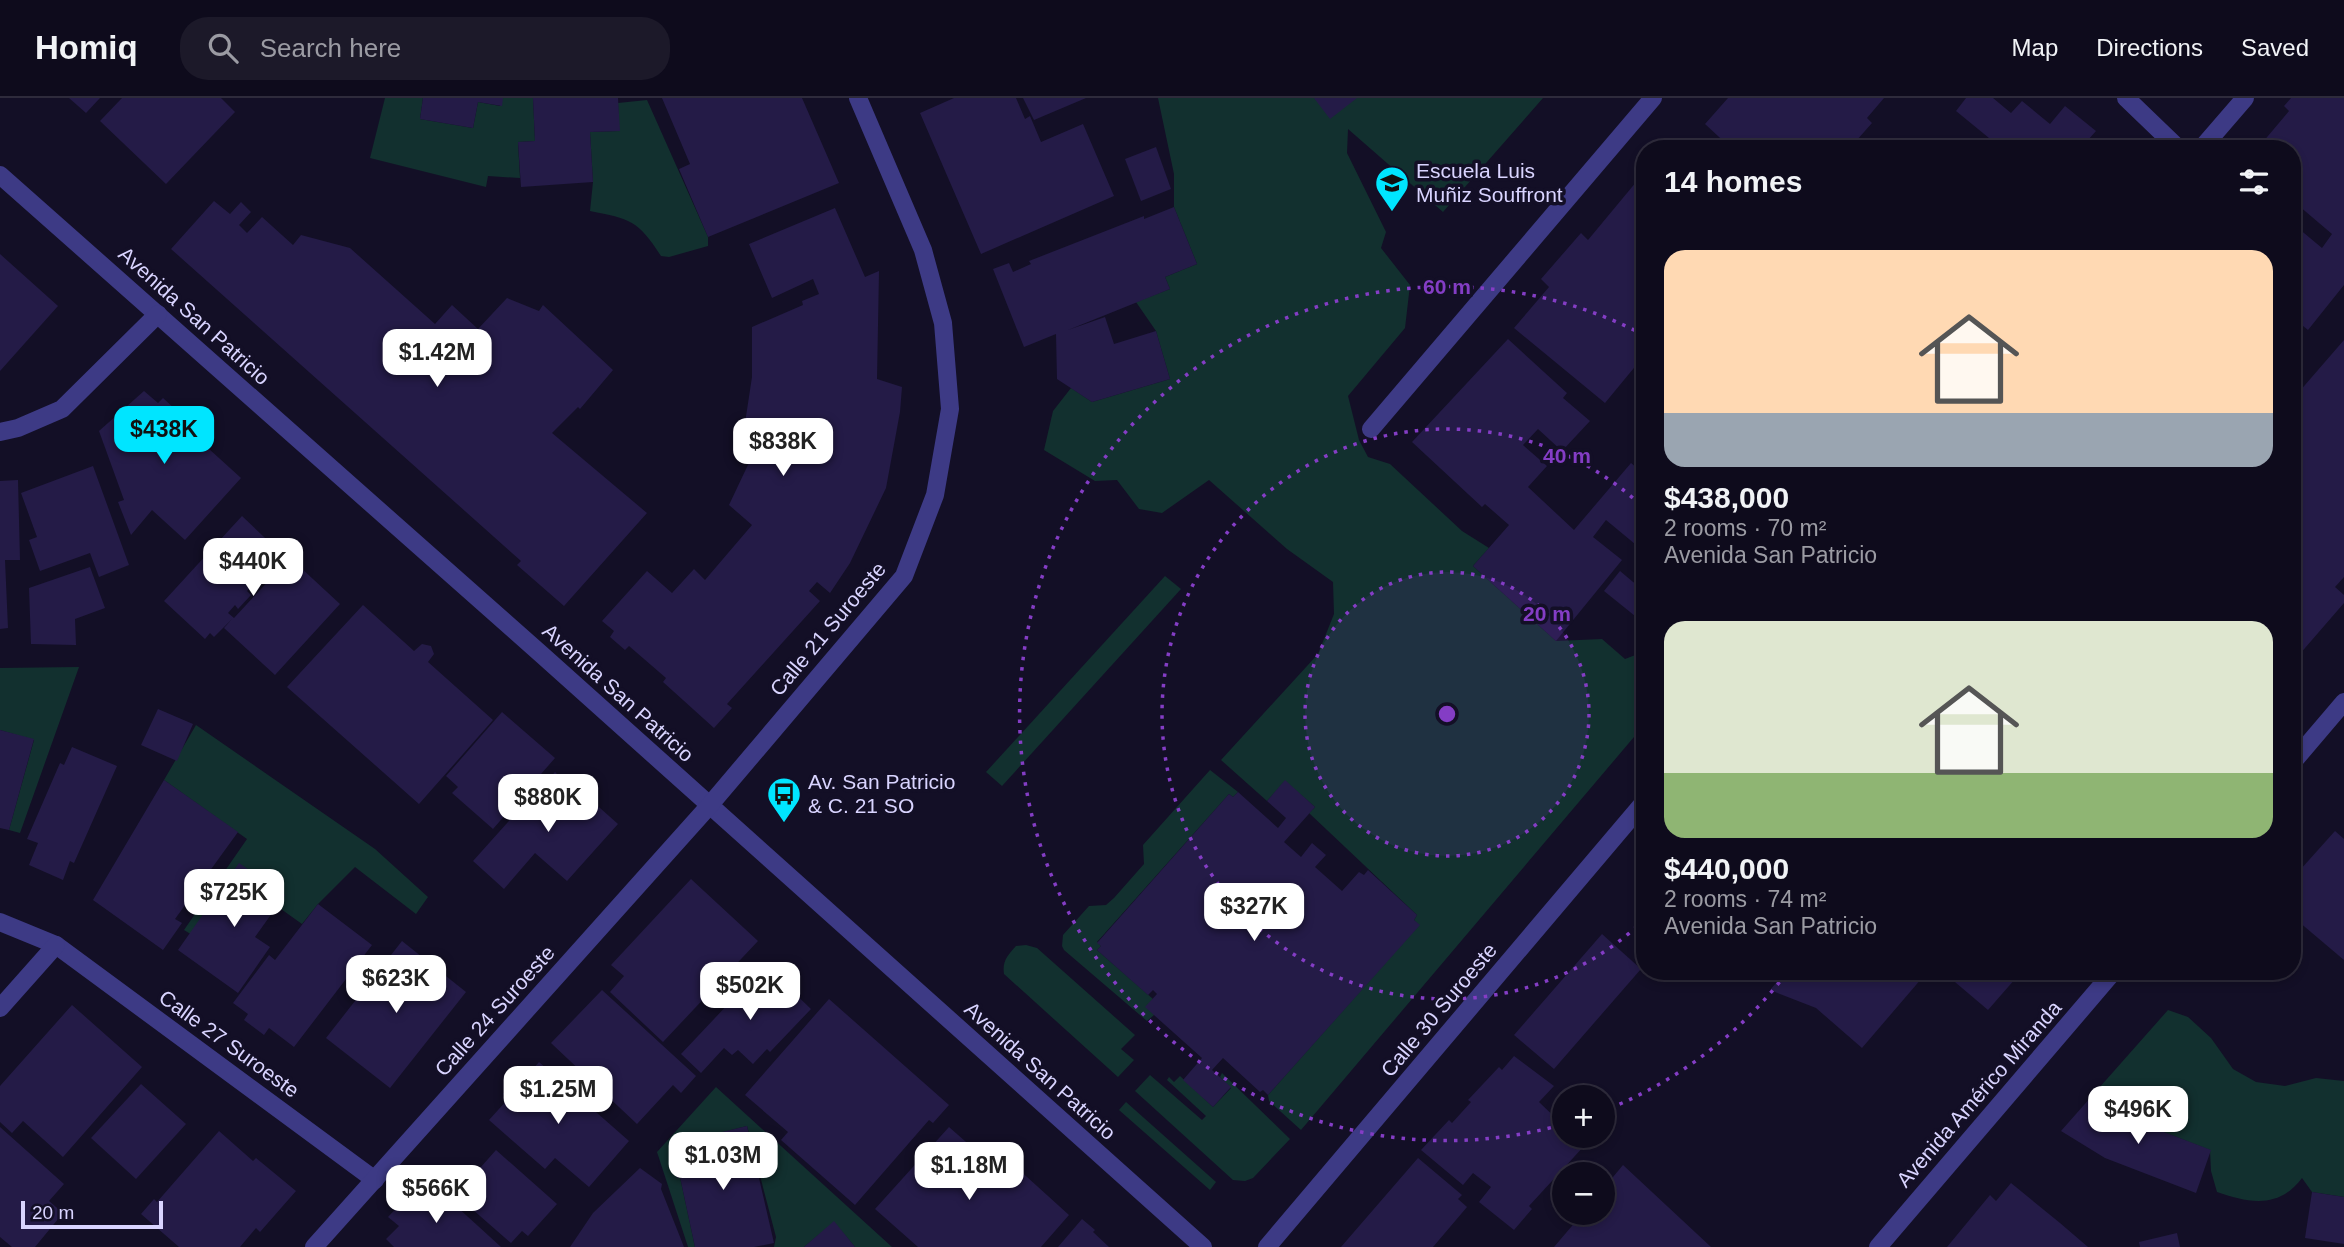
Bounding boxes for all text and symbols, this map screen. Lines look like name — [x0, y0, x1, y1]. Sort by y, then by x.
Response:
search box — [180, 17, 670, 80]
text: Homiq — [35, 29, 138, 66]
icon: search — [204, 29, 242, 67]
text: Search here — [260, 33, 401, 63]
text: Map — [2012, 34, 2058, 61]
text: Directions — [2096, 34, 2203, 61]
text: Saved — [2241, 34, 2309, 61]
place label: Escuela Luis Muñiz Souffront — [1416, 159, 1563, 206]
icon: filters — [2235, 163, 2273, 201]
school or university icon: Escuela Luis Muñiz Souffront — [1373, 164, 1411, 213]
text: 14 homes — [1664, 165, 1802, 198]
street label: Avenida San Patricio — [114, 242, 274, 389]
text: 60 m — [1423, 275, 1471, 298]
icon: home — [1906, 296, 2032, 422]
pin: $1.42M — [380, 330, 494, 389]
text: $1.42M — [399, 339, 475, 365]
pin: $438K — [115, 406, 213, 466]
text: $438K — [130, 416, 198, 442]
pin: $838K — [734, 418, 832, 478]
text: $838K — [749, 428, 817, 454]
text: 40 m — [1543, 444, 1591, 467]
text: $438,000 — [1664, 481, 1789, 514]
text: 2 rooms · 70 m² — [1664, 515, 1826, 541]
pin: $440K — [204, 538, 302, 598]
text: Avenida San Patricio — [1664, 542, 1877, 568]
text: $440K — [219, 548, 287, 574]
street label: Calle 21 Suroeste — [765, 557, 890, 700]
text: 20 m — [1523, 602, 1571, 625]
street label: Avenida San Patricio — [538, 619, 698, 766]
icon: home — [1906, 667, 2032, 793]
centre of rings — [1435, 702, 1459, 726]
place label: Av. San Patricio & C. 21 SO — [808, 770, 955, 817]
pin: $880K — [499, 774, 597, 834]
bus stop icon: Av. San Patricio & C. 21 SO — [765, 775, 803, 824]
text: $880K — [514, 784, 582, 810]
text: $440,000 — [1664, 852, 1789, 885]
pin: $725K — [185, 870, 283, 929]
text: $725K — [200, 879, 268, 905]
pin: $327K — [1205, 884, 1303, 943]
text: 2 rooms · 74 m² — [1664, 886, 1826, 912]
text: $327K — [1220, 893, 1288, 919]
text: Avenida San Patricio — [1664, 913, 1877, 939]
street label: Calle 30 Suroeste — [1376, 938, 1501, 1081]
street label: Calle 24 Suroeste — [430, 941, 559, 1080]
pin: $623K — [347, 956, 445, 1015]
pin: $502K — [701, 962, 799, 1022]
text: $623K — [362, 965, 430, 991]
text: $502K — [716, 972, 784, 998]
street label: Calle 27 Suroeste — [155, 985, 304, 1102]
street label: Avenida Américo Miranda — [1892, 996, 2066, 1191]
street label: Avenida San Patricio — [960, 997, 1120, 1144]
pin: $1.25M — [501, 1066, 615, 1126]
text: $1.25M — [520, 1076, 596, 1102]
map controls — [1552, 1085, 1615, 1225]
button: + — [1552, 1085, 1615, 1148]
pin: $496K — [2089, 1086, 2187, 1146]
text: $496K — [2104, 1096, 2172, 1122]
pin: $1.03M — [666, 1132, 780, 1192]
text: $1.03M — [685, 1142, 761, 1168]
pin: $1.18M — [912, 1142, 1026, 1202]
text: $1.18M — [931, 1152, 1007, 1178]
button: − — [1552, 1162, 1615, 1225]
pin: $566K — [387, 1166, 485, 1225]
text: $566K — [402, 1175, 470, 1201]
scale bar — [21, 1198, 163, 1230]
text: 20 m — [32, 1202, 74, 1223]

